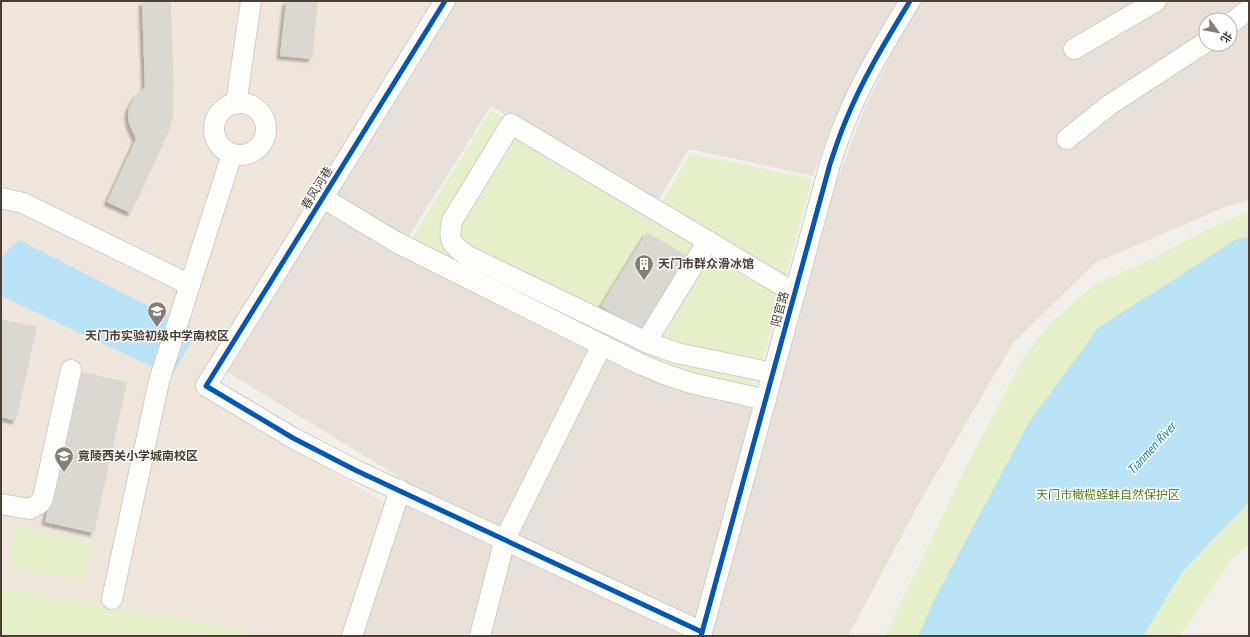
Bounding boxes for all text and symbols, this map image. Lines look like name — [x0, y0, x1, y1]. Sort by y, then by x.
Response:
north arrow — [1198, 12, 1238, 52]
text: 北 — [1218, 29, 1235, 46]
street label: 春风河巷 — [297, 163, 336, 212]
building icon: 天门市群众滑冰馆 — [633, 253, 655, 281]
place label: 天门市群众滑冰馆 — [658, 256, 754, 271]
street label: 阳官路 — [768, 290, 791, 328]
school or university icon: 天门市实验初级中学南校区 — [146, 300, 168, 328]
place label: 天门市实验初级中学南校区 — [85, 328, 229, 343]
water label: Tianmen River — [1123, 417, 1181, 478]
school or university icon: 竟陵西关小学城南校区 — [53, 445, 75, 473]
place label: 竟陵西关小学城南校区 — [78, 448, 198, 463]
park label: 天门市橄榄蛏蚌自然保护区 — [1036, 487, 1180, 502]

